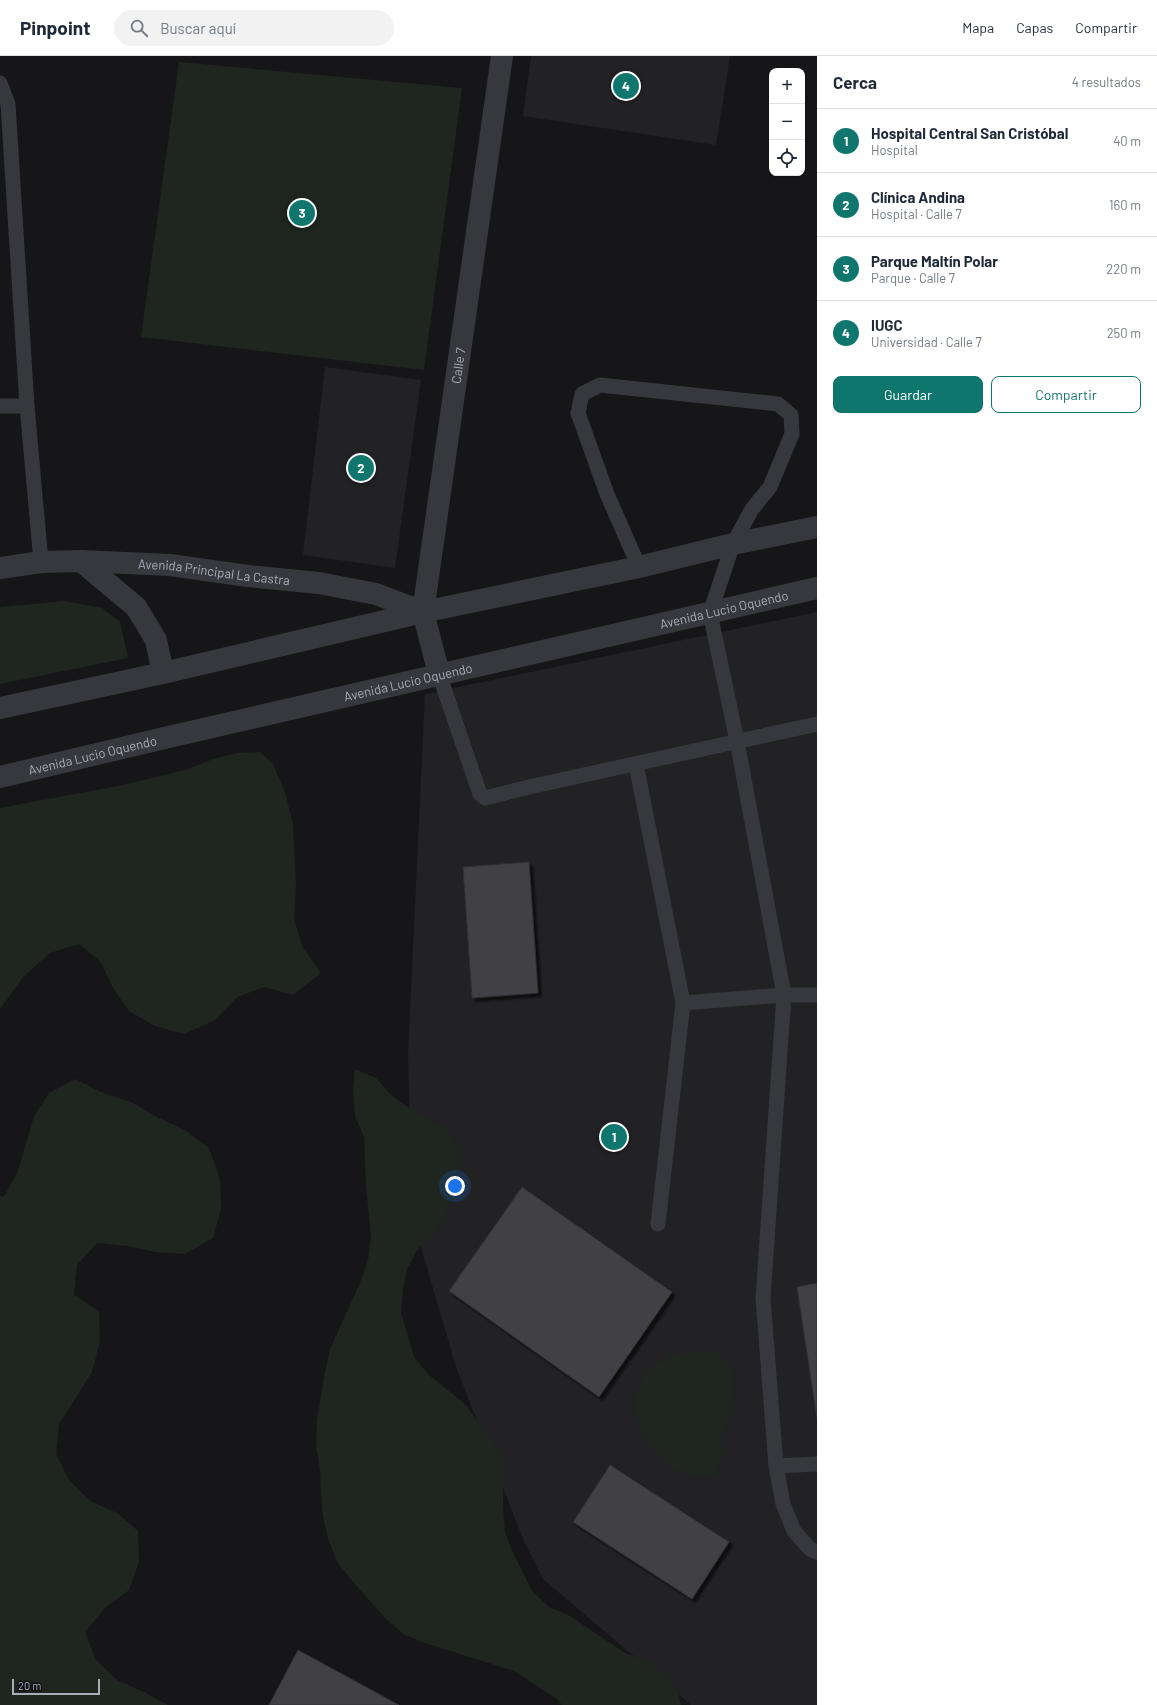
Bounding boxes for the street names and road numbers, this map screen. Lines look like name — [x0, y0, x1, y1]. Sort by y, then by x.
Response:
street label: Calle 7 — [448, 346, 468, 385]
street label: Avenida Principal La Castra — [138, 556, 291, 588]
street label: Avenida Lucio Oquendo — [658, 587, 790, 632]
street label: Avenida Lucio Oquendo — [342, 659, 474, 704]
street label: Avenida Lucio Oquendo — [27, 732, 158, 778]

